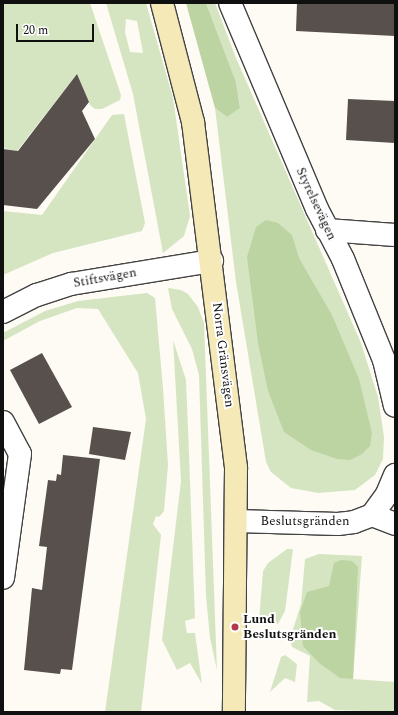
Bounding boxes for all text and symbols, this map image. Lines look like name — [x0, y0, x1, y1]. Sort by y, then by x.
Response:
scale bar — [18, 16, 96, 42]
text: 20 m — [23, 21, 48, 40]
street label: Styrelsevägen — [292, 165, 340, 243]
street label: Stiftsvägen — [72, 265, 138, 291]
street label: Norra Gränsvägen — [209, 302, 237, 408]
street label: Beslutsgränden — [260, 513, 350, 529]
place label: Lund Beslutsgränden — [243, 612, 336, 643]
marker: Lund Beslutsgränden — [230, 622, 240, 632]

